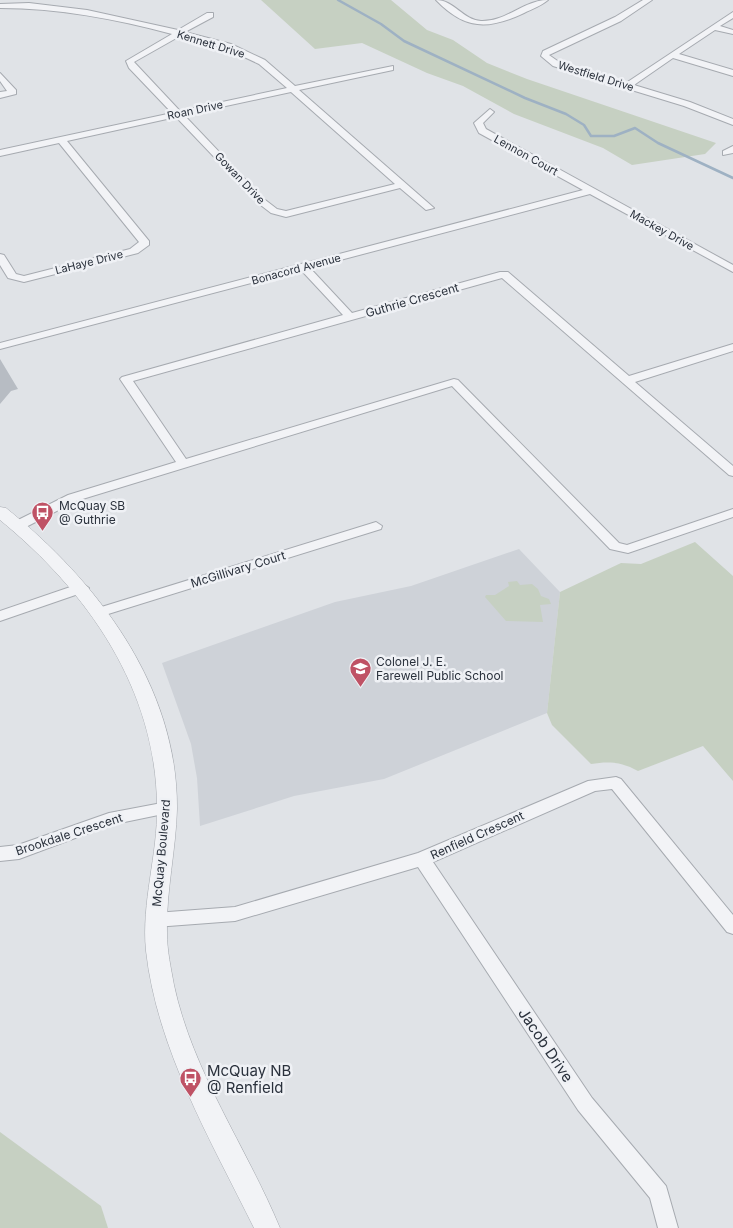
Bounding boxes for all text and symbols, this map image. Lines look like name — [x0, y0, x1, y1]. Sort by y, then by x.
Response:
street label: Kennett Drive — [175, 27, 247, 61]
street label: Westfield Drive — [556, 58, 636, 94]
street label: Roan Drive — [166, 97, 224, 123]
street label: Lennon Court — [492, 132, 561, 178]
street label: Gowan Drive — [212, 149, 268, 207]
street label: Mackey Drive — [628, 207, 696, 253]
street label: LaHaye Drive — [54, 247, 124, 277]
street label: Bonacord Avenue — [250, 250, 342, 288]
street label: Guthrie Crescent — [364, 279, 460, 320]
place label: McQuay SB @ Guthrie — [59, 498, 125, 527]
bus stop icon: McQuay SB @ Guthrie — [31, 500, 55, 531]
street label: McGillivary Court — [189, 547, 287, 591]
place label: Colonel J. E. Farewell Public School — [376, 654, 504, 683]
school or university icon: Colonel J. E. Farewell Public School — [348, 656, 372, 687]
street label: McQuay Boulevard — [149, 799, 173, 907]
street label: Renfield Crescent — [428, 808, 526, 862]
street label: Brookdale Crescent — [14, 810, 124, 858]
street label: Jacob Drive — [514, 1004, 578, 1086]
place label: McQuay NB @ Renfield — [207, 1061, 291, 1097]
bus stop icon: McQuay NB @ Renfield — [179, 1067, 203, 1098]

